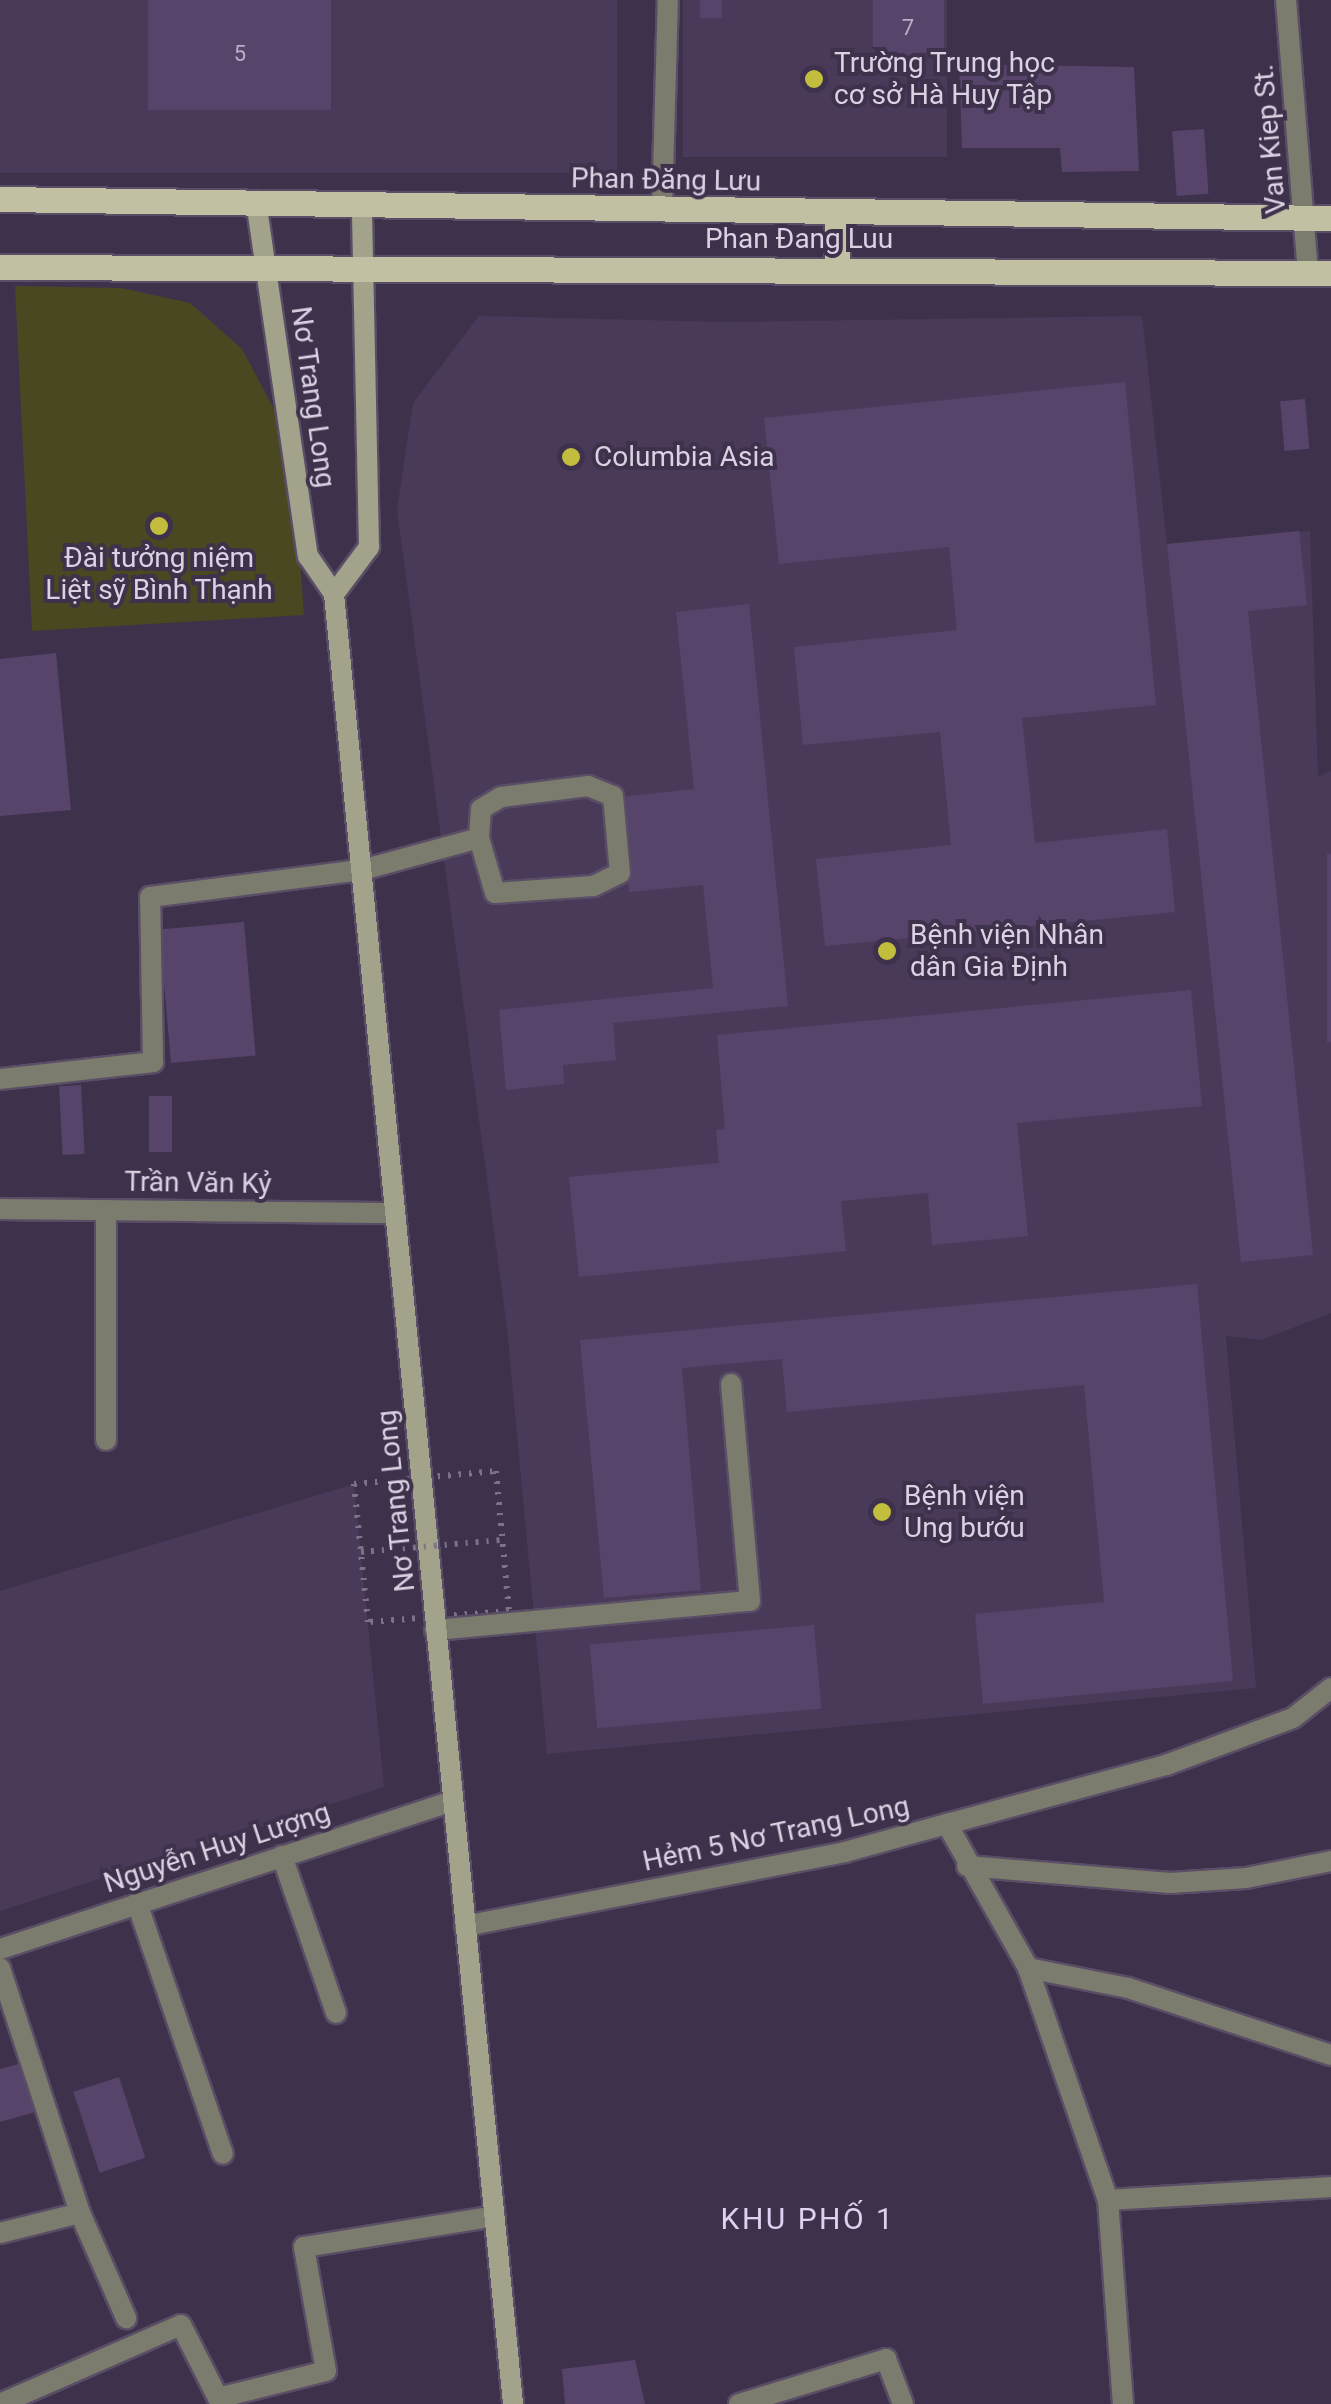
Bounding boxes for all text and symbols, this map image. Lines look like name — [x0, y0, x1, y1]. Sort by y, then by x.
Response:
house number: 7 — [902, 15, 914, 41]
house number: 5 — [234, 41, 246, 67]
place label: Trường Trung học cơ sở Hà Huy Tập — [834, 46, 1055, 112]
street label: Van Kiep St. — [1247, 63, 1293, 215]
marker: Trường Trung học cơ sở Hà Huy Tập — [803, 68, 825, 90]
street label: Phan Đăng Lưu — [571, 162, 761, 198]
street label: Phan Đang Luu — [705, 222, 893, 256]
street label: Nơ Trang Long — [284, 304, 342, 490]
place label: Columbia Asia — [594, 440, 774, 474]
marker: Columbia Asia — [558, 444, 584, 470]
marker: Đài tưởng niệm Liệt sỹ Bình Thạnh — [148, 515, 170, 537]
place label: Đài tưởng niệm Liệt sỹ Bình Thạnh — [45, 541, 273, 607]
place label: Bệnh viện Nhân dân Gia Định — [910, 918, 1104, 984]
marker: Bệnh viện Nhân dân Gia Định — [874, 938, 900, 964]
street label: Trần Văn Kỷ — [124, 1165, 272, 1201]
street label: Nơ Trang Long — [370, 1408, 422, 1594]
place label: Bệnh viện Ung bướu — [904, 1479, 1025, 1545]
marker: Bệnh viện Ung bướu — [869, 1499, 895, 1525]
street label: Hẻm 5 Nơ Trang Long — [639, 1789, 913, 1879]
street label: Nguyễn Huy Lượng — [100, 1796, 334, 1900]
district label: KHU PHỐ 1 — [721, 2201, 895, 2237]

